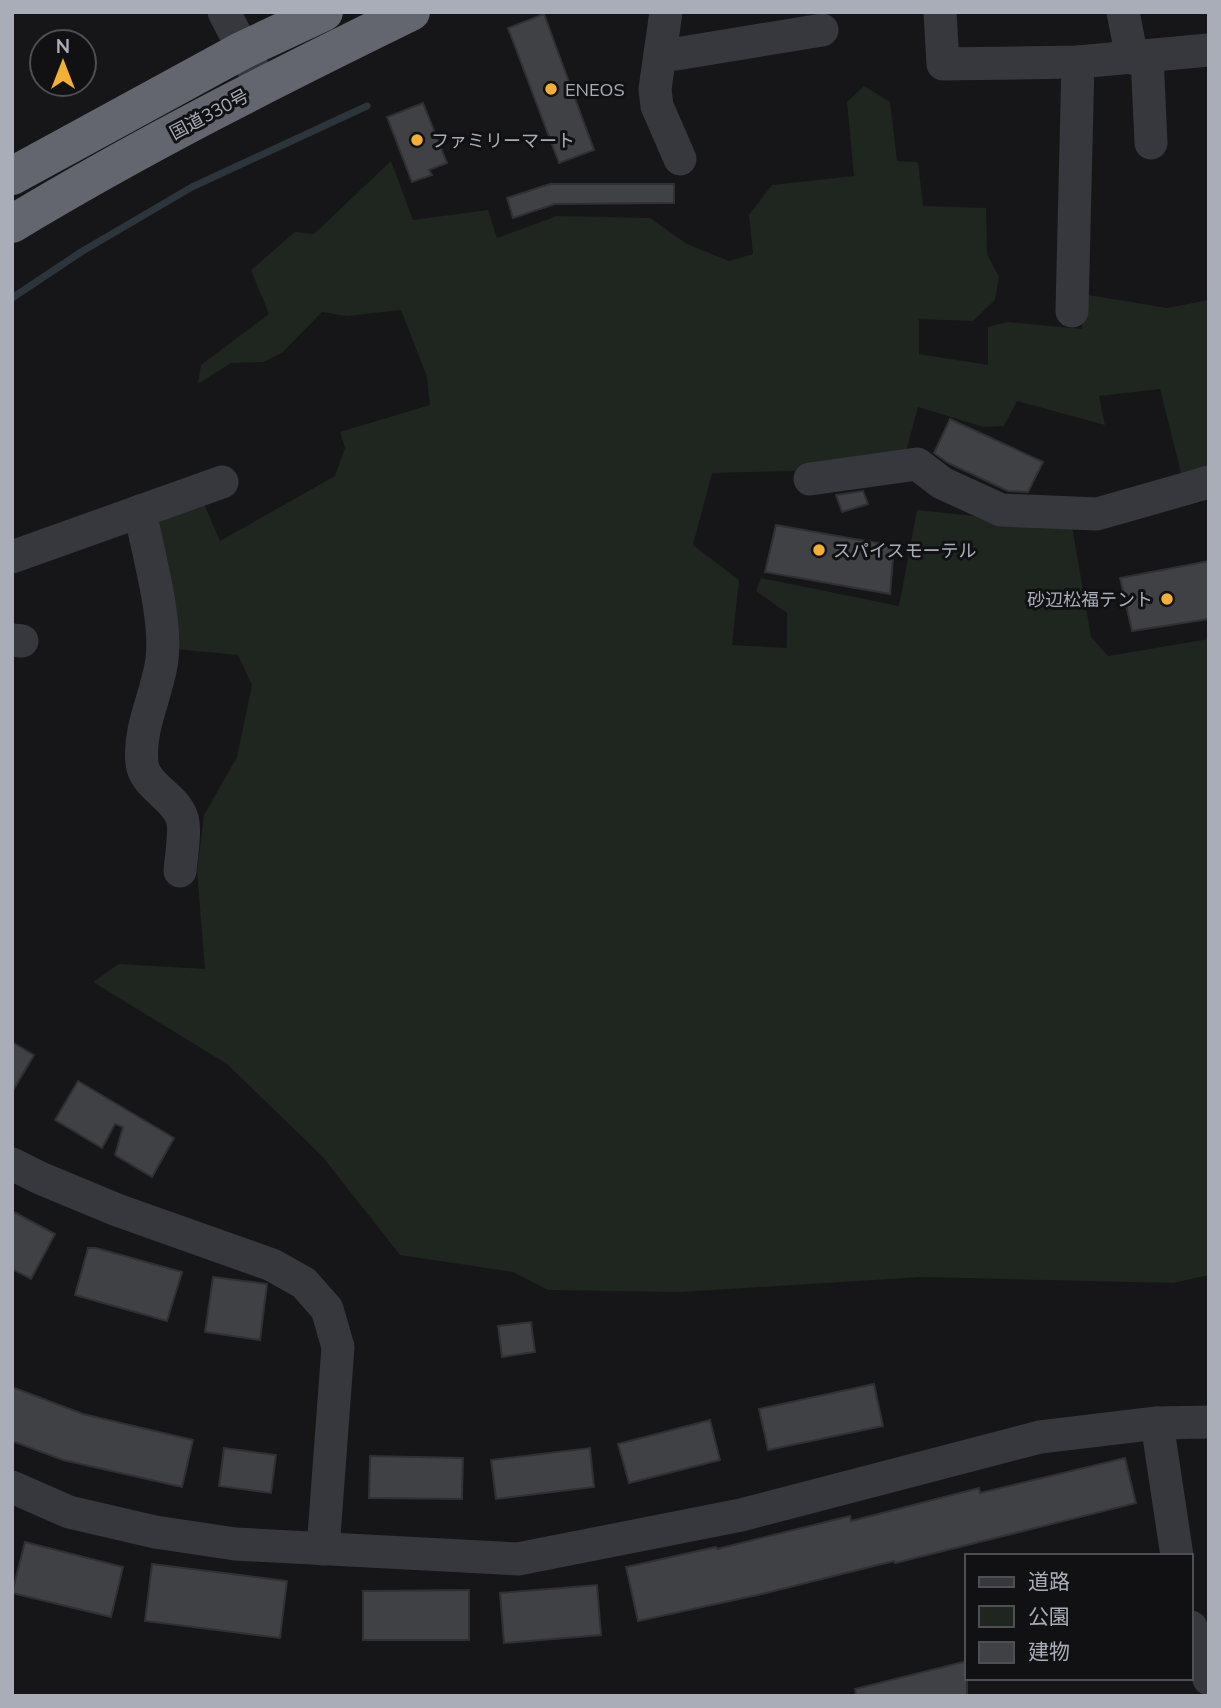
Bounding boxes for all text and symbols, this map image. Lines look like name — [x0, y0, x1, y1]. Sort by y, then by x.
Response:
north arrow — [28, 28, 98, 98]
text: N — [56, 34, 70, 58]
place label: ENEOS — [565, 78, 625, 101]
marker: ENEOS — [543, 81, 559, 97]
street label: 国道330号 — [165, 84, 253, 144]
place label: ファミリーマート — [431, 129, 575, 152]
marker: ファミリーマート — [409, 132, 425, 148]
place label: スパイスモーテル — [833, 539, 976, 562]
marker: スパイスモーテル — [811, 542, 827, 558]
place label: 砂辺松福テント — [1027, 588, 1153, 611]
marker: 砂辺松福テント — [1159, 591, 1175, 607]
legend — [965, 1554, 1193, 1680]
text: 道路 — [1028, 1568, 1070, 1594]
text: 公園 — [1028, 1603, 1070, 1629]
text: 建物 — [1028, 1638, 1070, 1664]

